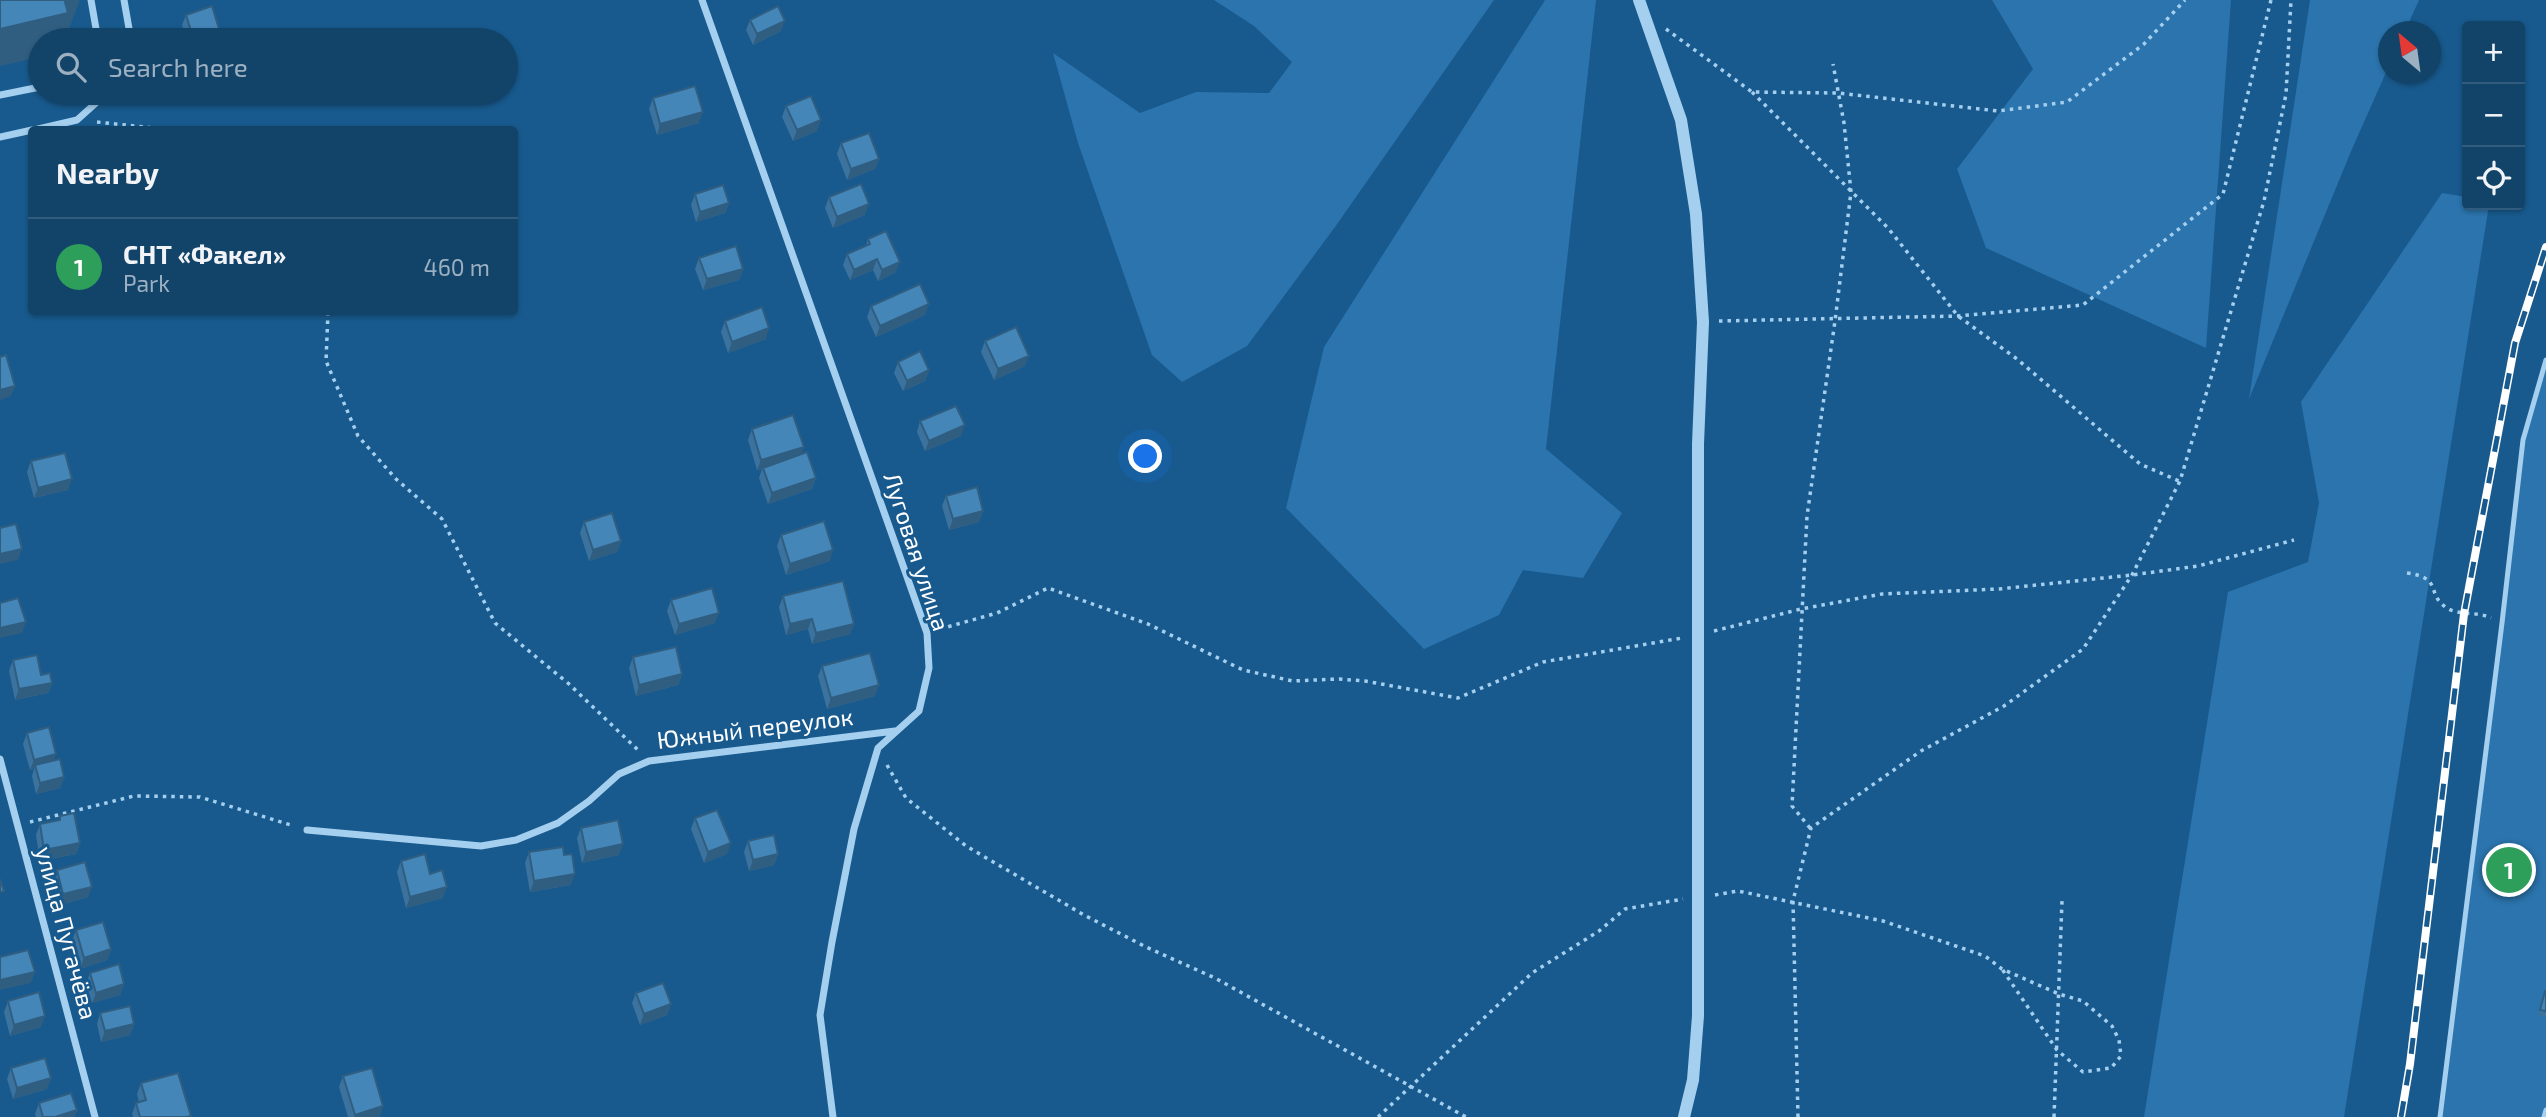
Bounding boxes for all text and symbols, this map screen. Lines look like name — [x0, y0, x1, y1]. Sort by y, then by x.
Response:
north arrow — [2378, 21, 2441, 84]
map controls — [2462, 21, 2525, 210]
button: + — [2462, 21, 2525, 84]
search box — [28, 28, 518, 105]
icon: search — [52, 48, 90, 86]
text: Search here — [108, 51, 248, 82]
button: − — [2462, 84, 2525, 147]
button: locate — [2462, 147, 2525, 210]
text: Nearby — [56, 154, 159, 190]
text: СНТ «Факел» — [123, 238, 286, 269]
text: 1 — [74, 253, 84, 281]
text: 460 m — [424, 253, 490, 281]
text: Park — [123, 269, 170, 297]
your location — [1128, 439, 1162, 473]
street label: Луговая улица — [877, 469, 957, 635]
street label: Южный переулок — [655, 701, 855, 755]
street label: улица Пугачёва — [29, 843, 104, 1023]
pin: 1 — [2486, 844, 2532, 896]

